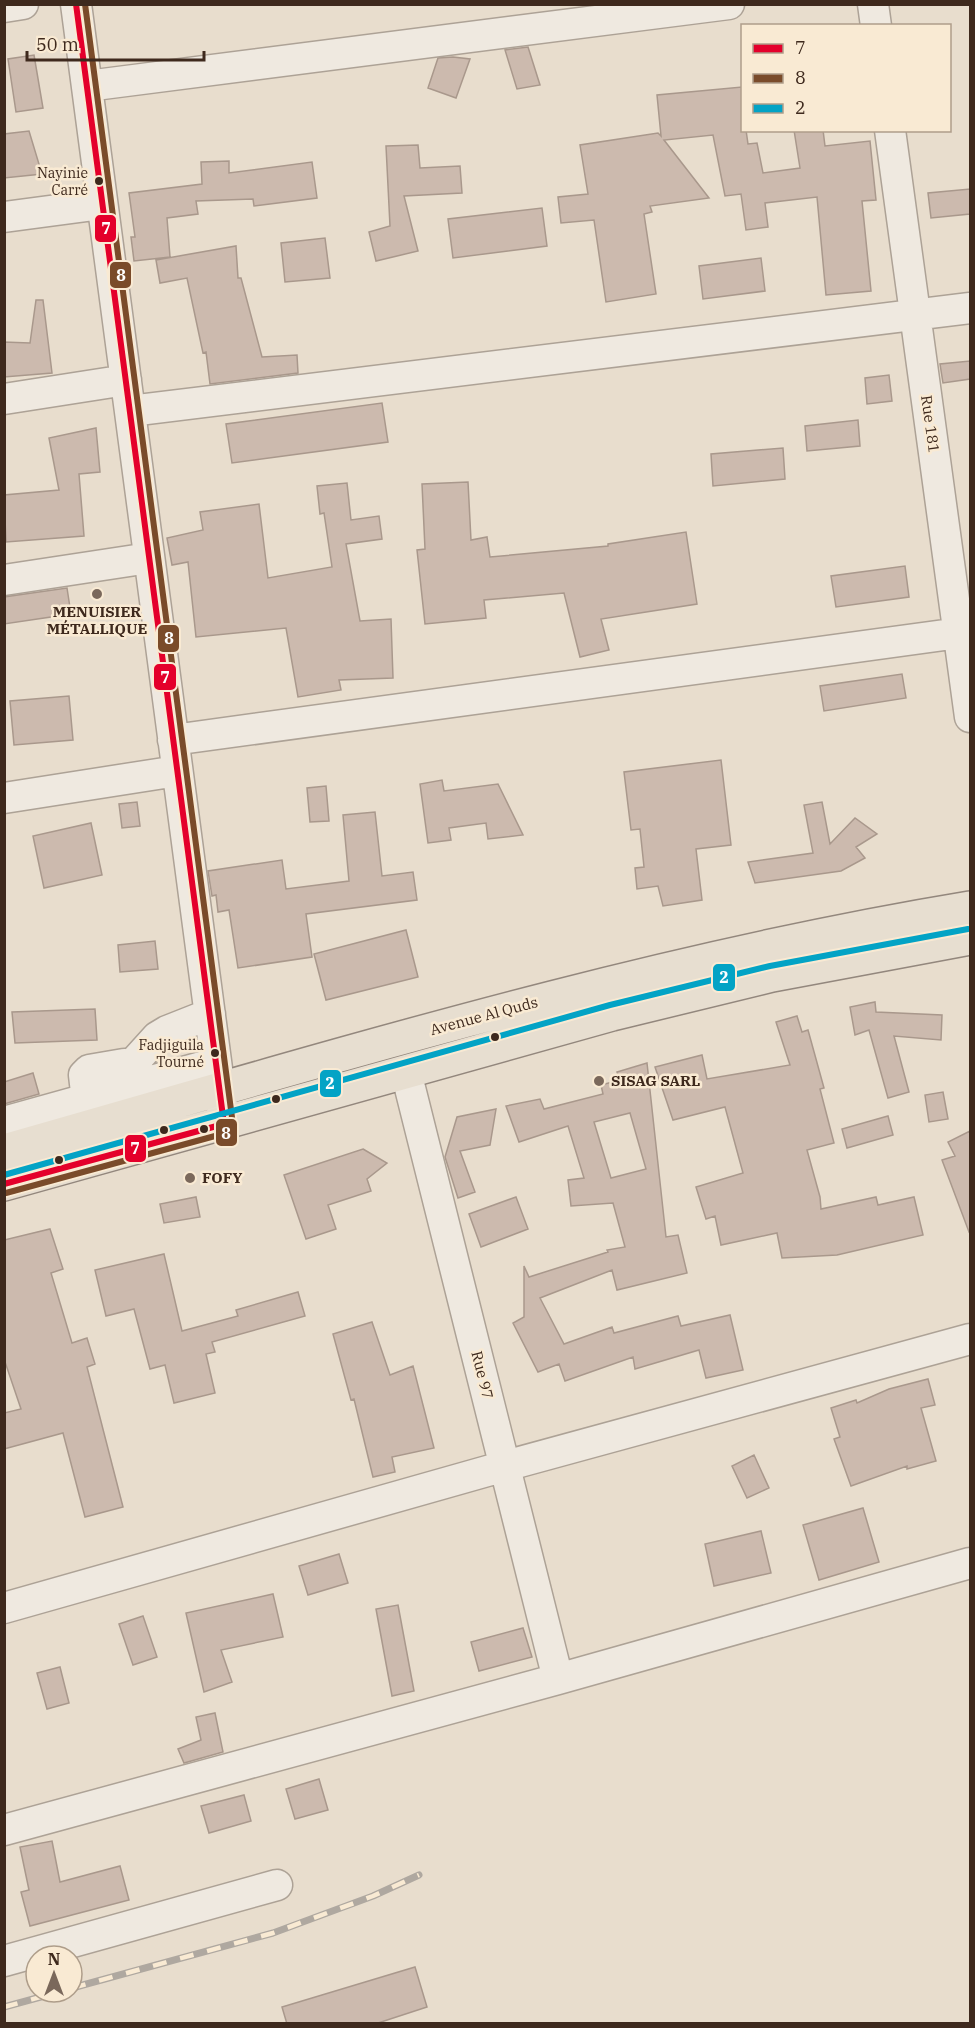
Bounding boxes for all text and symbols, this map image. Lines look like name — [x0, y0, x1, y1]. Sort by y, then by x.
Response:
scale bar — [27, 24, 204, 62]
legend — [741, 24, 951, 132]
text: 50 m — [36, 33, 79, 56]
text: 7 — [795, 36, 806, 59]
text: 8 — [795, 66, 806, 89]
text: 2 — [795, 96, 806, 119]
place label: Nayinie Carré — [37, 164, 88, 199]
marker: Nayinie Carré — [93, 175, 105, 187]
line badge: 7 — [94, 214, 117, 243]
text: 7 — [101, 218, 111, 238]
line badge: 8 — [109, 261, 132, 289]
text: 8 — [116, 265, 126, 285]
street label: Rue 181 — [917, 394, 944, 454]
marker: MENUISIER MÉTALLIQUE — [90, 587, 104, 601]
place label: MENUISIER MÉTALLIQUE — [47, 602, 147, 638]
line badge: 8 — [157, 624, 180, 653]
text: 8 — [164, 628, 174, 648]
line badge: 7 — [153, 663, 177, 691]
text: 7 — [160, 667, 170, 687]
line badge: 2 — [712, 963, 736, 992]
text: 2 — [719, 967, 729, 987]
street label: Avenue Al Quds — [428, 992, 540, 1039]
unlabelled marker — [489, 1031, 501, 1043]
place label: Fadjiguila Tourné — [138, 1036, 204, 1071]
marker: Fadjiguila Tourné — [209, 1047, 221, 1059]
line badge: 2 — [319, 1069, 342, 1098]
place label: SISAG SARL — [611, 1071, 700, 1090]
text: 2 — [325, 1073, 335, 1093]
marker: SISAG SARL — [592, 1074, 606, 1088]
unlabelled marker — [270, 1093, 282, 1105]
line badge: 8 — [215, 1118, 238, 1147]
unlabelled marker — [198, 1123, 210, 1135]
text: 8 — [221, 1123, 231, 1143]
unlabelled marker — [158, 1124, 170, 1136]
line badge: 7 — [124, 1134, 147, 1163]
text: 7 — [130, 1138, 140, 1158]
unlabelled marker — [53, 1154, 65, 1166]
place label: FOFY — [202, 1168, 243, 1187]
marker: FOFY — [183, 1171, 197, 1185]
street label: Rue 97 — [467, 1349, 498, 1401]
north arrow — [24, 1944, 84, 2004]
text: N — [48, 1949, 60, 1969]

